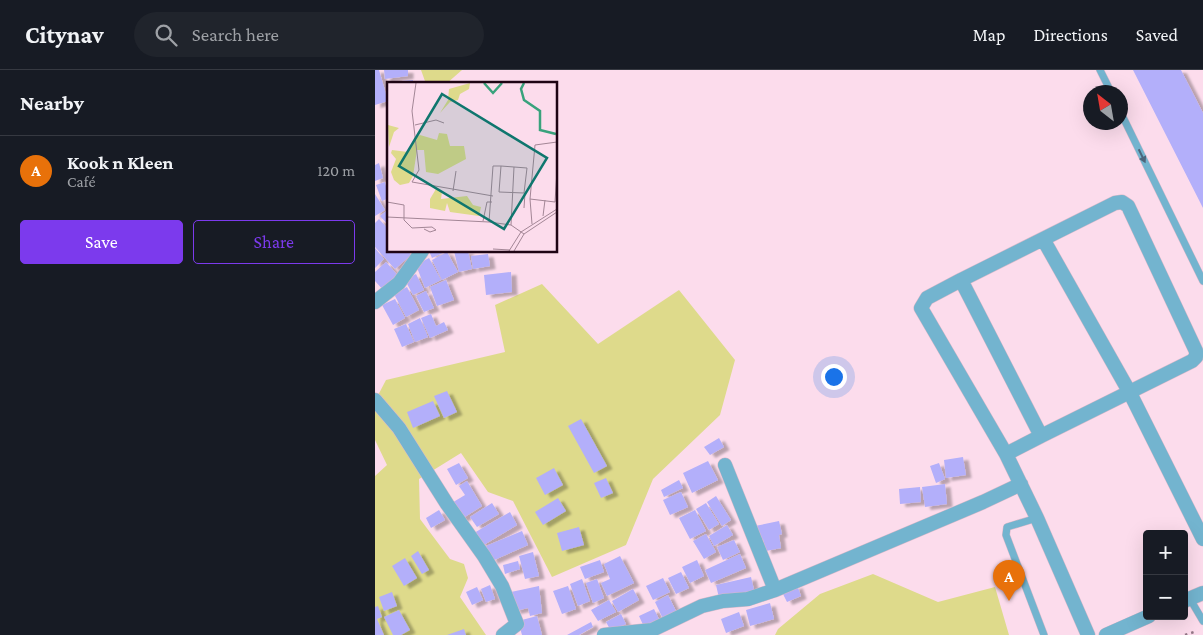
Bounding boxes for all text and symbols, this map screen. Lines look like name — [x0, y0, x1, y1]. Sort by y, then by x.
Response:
search box — [134, 12, 484, 57]
text: Citynav — [25, 21, 104, 48]
icon: search — [152, 21, 180, 49]
text: Search here — [192, 24, 279, 45]
text: Map — [973, 25, 1005, 45]
text: Directions — [1033, 25, 1108, 45]
text: Saved — [1136, 25, 1178, 45]
inset map — [387, 82, 557, 252]
north arrow — [1083, 85, 1128, 130]
text: Nearby — [20, 91, 84, 115]
one-way arrow — [1138, 149, 1146, 164]
text: Kook n Kleen — [67, 152, 173, 173]
text: A — [31, 162, 41, 179]
text: 120 m — [317, 162, 355, 179]
text: Café — [67, 173, 95, 190]
button: Save — [20, 220, 183, 264]
button: Share — [193, 220, 355, 264]
your location — [821, 364, 847, 390]
map controls — [1143, 530, 1188, 620]
button: + — [1143, 530, 1188, 575]
pin: A — [993, 560, 1025, 601]
button: − — [1143, 575, 1188, 620]

